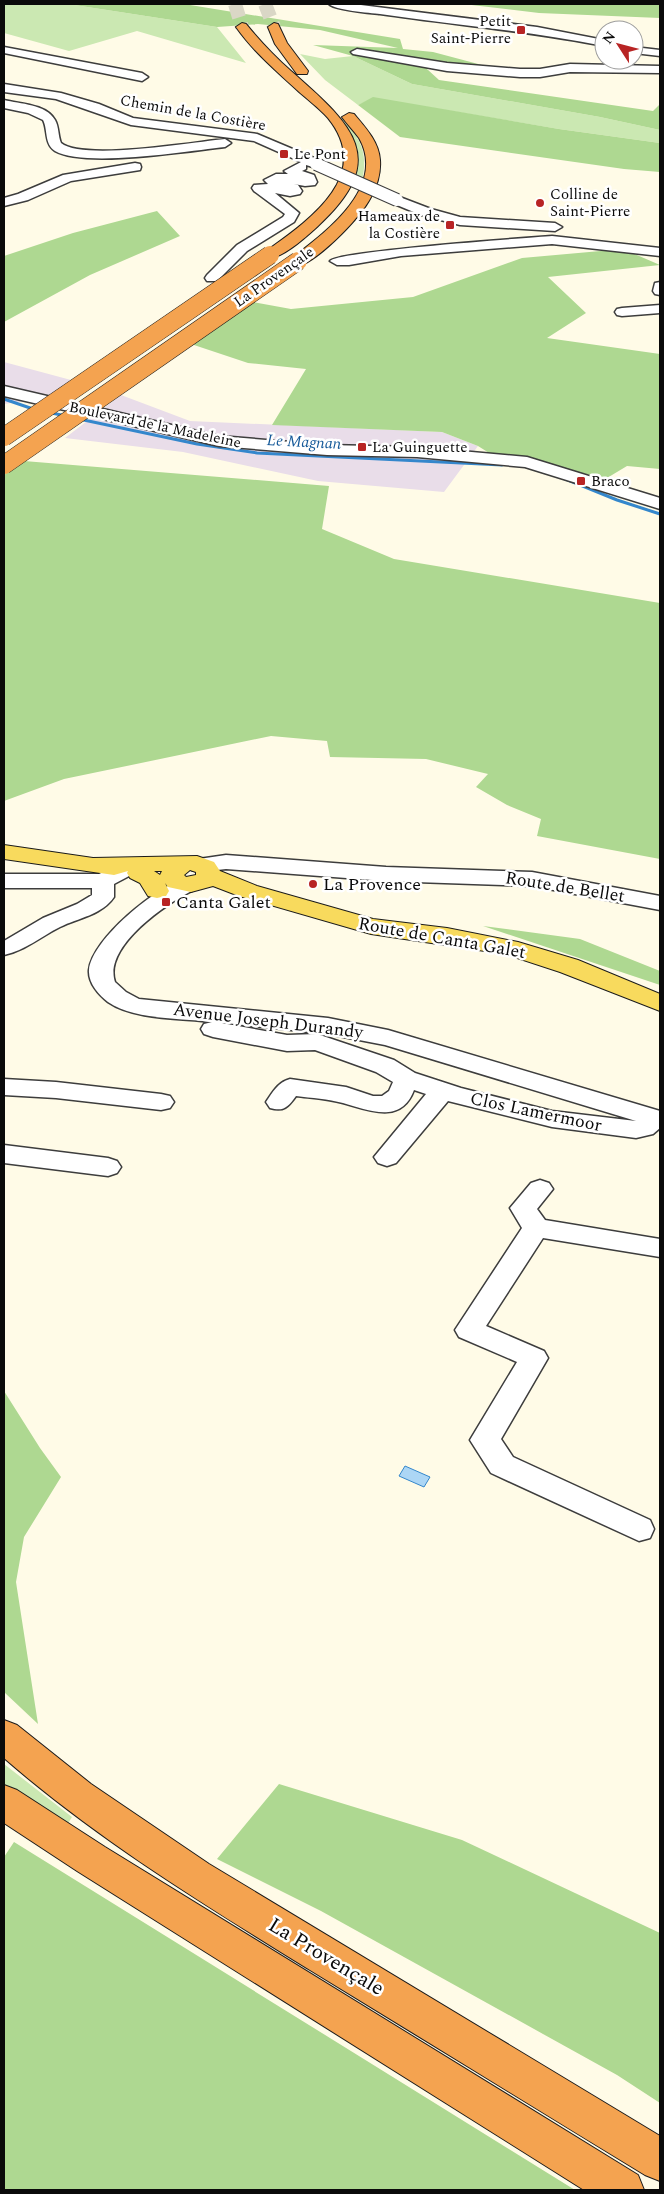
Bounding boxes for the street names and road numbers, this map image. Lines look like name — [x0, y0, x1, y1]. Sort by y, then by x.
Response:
street label: Chemin de la Costière — [118, 89, 268, 137]
street label: La Provençale — [229, 241, 319, 313]
street label: Boulevard de la Madeleine — [67, 396, 243, 454]
street label: Route de Bellet — [503, 864, 627, 910]
street label: Route de Canta Galet — [356, 910, 528, 966]
street label: Avenue Joseph Durandy — [171, 996, 366, 1046]
street label: Clos Lamermoor — [468, 1085, 604, 1139]
street label: La Provençale — [262, 1910, 390, 2004]

